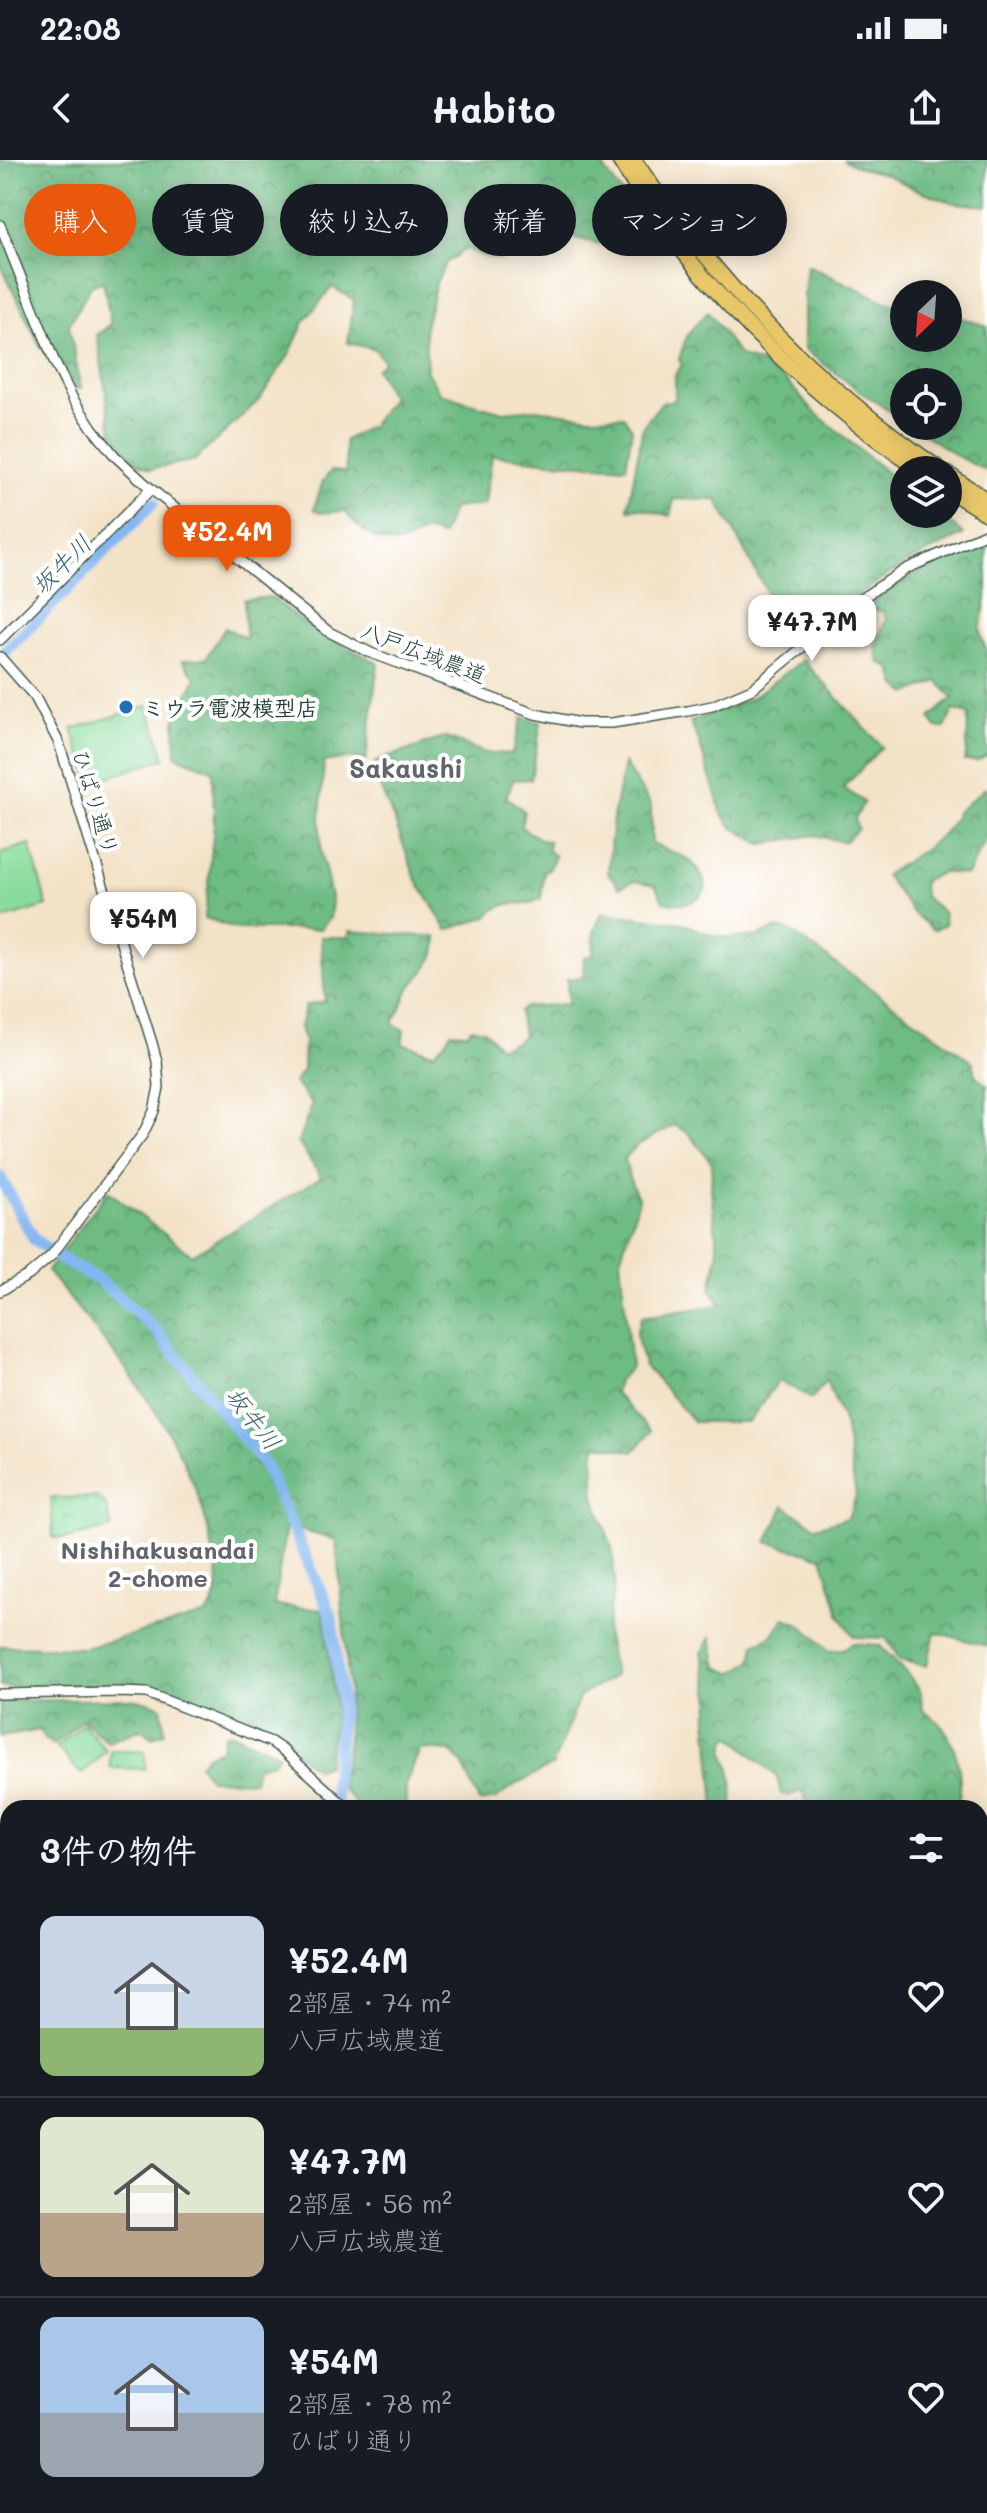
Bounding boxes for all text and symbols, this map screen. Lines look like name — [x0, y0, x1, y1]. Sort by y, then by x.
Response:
text: 22:08 — [40, 8, 121, 48]
text: Habito — [432, 85, 555, 132]
icon: back — [40, 86, 84, 130]
icon: share — [903, 86, 947, 130]
chip: 購入 — [24, 184, 136, 256]
chip: 賃貸 — [152, 184, 264, 256]
chip: 絞り込み — [280, 184, 448, 256]
chip: 新着 — [464, 184, 576, 256]
chip: マンション — [592, 184, 787, 256]
north arrow — [890, 280, 962, 352]
map controls — [890, 280, 962, 528]
button: locate — [890, 368, 962, 440]
button: layers — [890, 456, 962, 528]
pin: ¥52.4M — [162, 505, 292, 573]
text: ¥52.4M — [181, 514, 273, 548]
water label: 坂牛川 — [25, 528, 97, 600]
pin: ¥47.7M — [747, 595, 877, 663]
text: ¥47.7M — [766, 604, 858, 638]
street label: 八戸広域農道 — [357, 615, 491, 689]
place label: ミウラ電波模型店 — [142, 693, 318, 722]
marker: ミウラ電波模型店 — [117, 698, 135, 716]
street label: ひばり通り — [66, 745, 126, 859]
district label: Sakaushi — [349, 751, 463, 785]
pin: ¥54M — [96, 892, 190, 960]
text: ¥54M — [108, 901, 178, 935]
water label: 坂牛川 — [220, 1380, 288, 1456]
district label: Nishihakusandai 2-chome — [61, 1534, 255, 1593]
icon: filters — [904, 1826, 948, 1870]
text: 3件の物件 — [40, 1827, 196, 1872]
text: ¥52.4M — [288, 1937, 409, 1982]
icon: home — [104, 1948, 200, 2044]
icon: heart — [904, 1974, 948, 2018]
text: 2部屋 · 74 m² — [288, 1985, 451, 2019]
text: 八戸広域農道 — [288, 2022, 444, 2056]
text: ¥47.7M — [288, 2138, 408, 2183]
icon: home — [104, 2149, 200, 2245]
icon: heart — [904, 2175, 948, 2219]
text: 2部屋 · 56 m² — [288, 2186, 452, 2220]
text: 八戸広域農道 — [288, 2223, 444, 2257]
text: ¥54M — [288, 2338, 379, 2383]
icon: home — [104, 2349, 200, 2445]
icon: heart — [904, 2375, 948, 2419]
text: 2部屋 · 78 m² — [288, 2386, 452, 2420]
text: ひばり通り — [288, 2423, 418, 2457]

